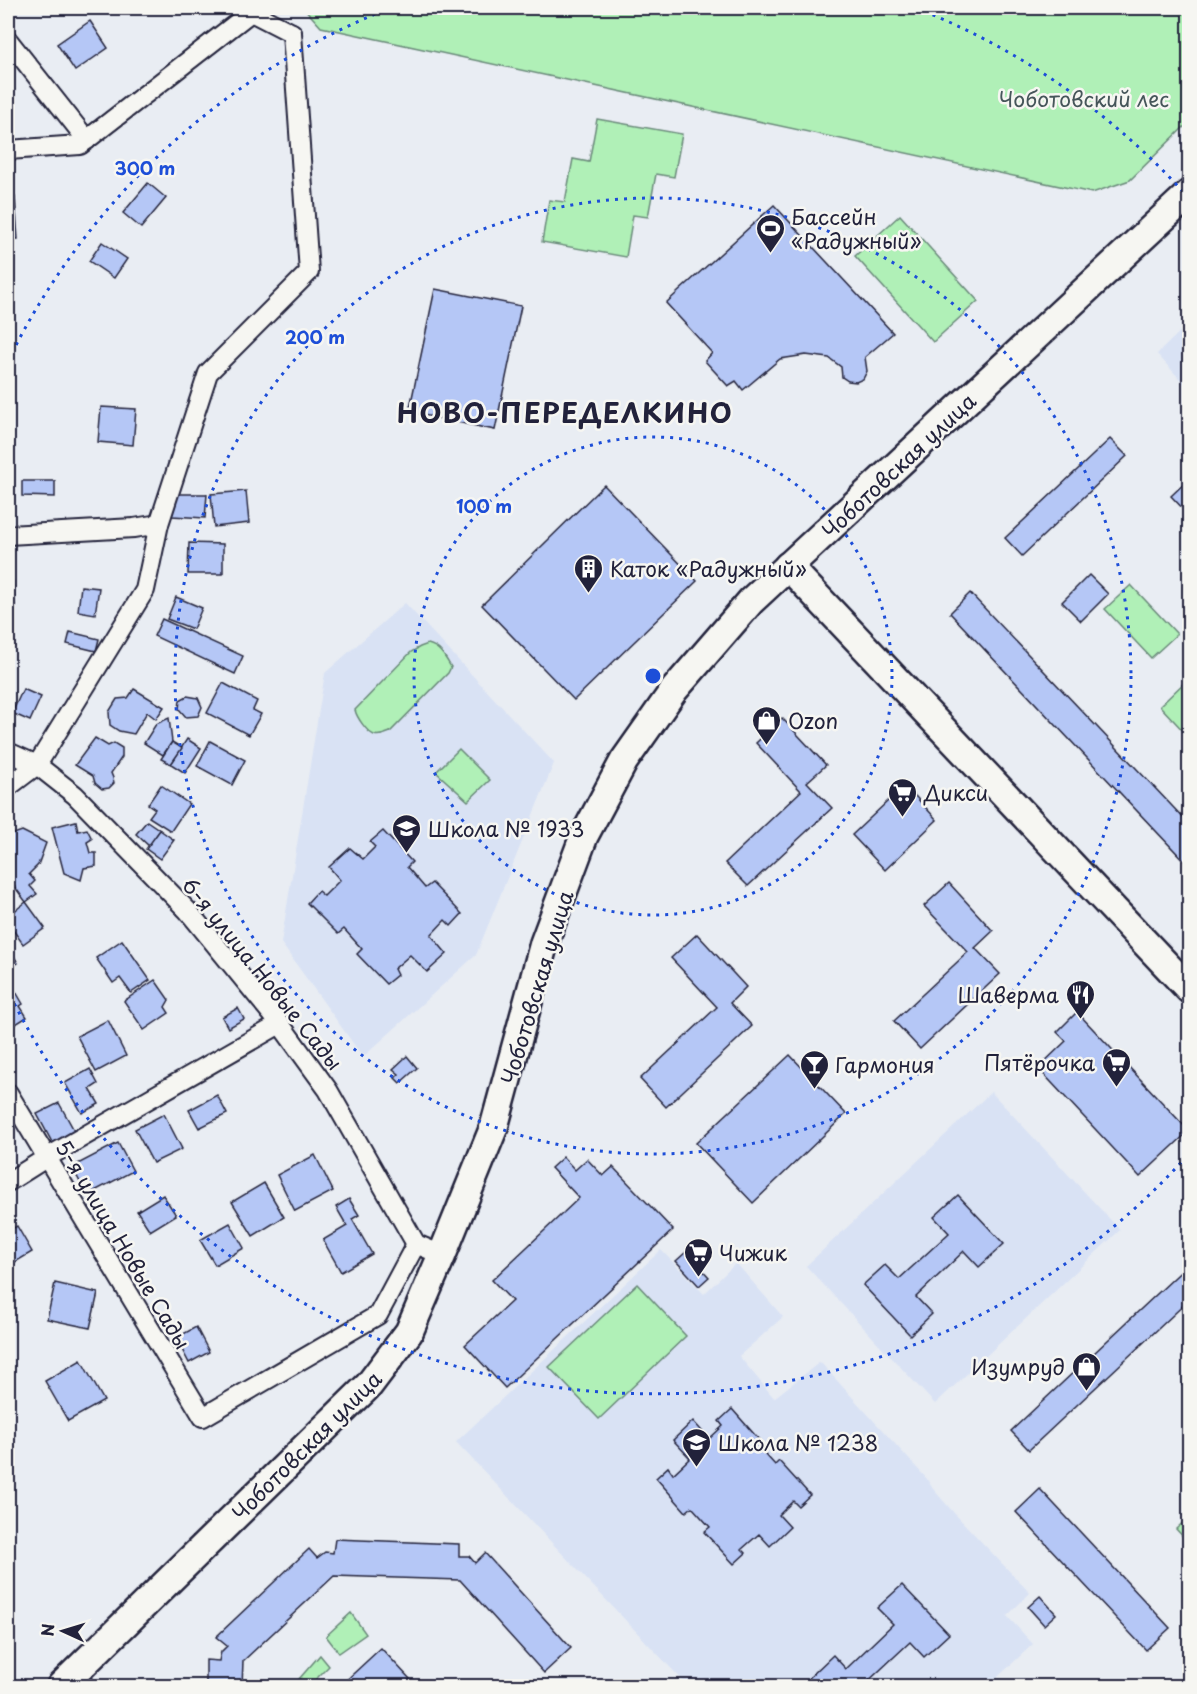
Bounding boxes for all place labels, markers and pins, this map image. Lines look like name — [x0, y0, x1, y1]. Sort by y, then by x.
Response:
place label: Бассейн «Радужный» — [791, 200, 922, 256]
sports icon: Бассейн «Радужный» — [754, 212, 786, 254]
building icon: Каток «Радужный» — [573, 552, 605, 594]
place label: Каток «Радужный» — [610, 552, 807, 584]
centre of rings — [643, 666, 663, 686]
shop icon: Ozon — [751, 704, 783, 746]
place label: Ozon — [788, 704, 838, 736]
supermarket icon: Дикси — [887, 776, 919, 818]
place label: Дикси — [923, 776, 988, 808]
school or university icon: Школа № 1933 — [391, 812, 423, 854]
place label: Школа № 1933 — [428, 812, 584, 844]
place label: Шаверма — [958, 978, 1059, 1010]
restaurant icon: Шаверма — [1064, 978, 1096, 1020]
place label: Пятёрочка — [984, 1046, 1096, 1078]
supermarket icon: Пятёрочка — [1100, 1046, 1132, 1088]
bar icon: Гармония — [798, 1048, 830, 1090]
place label: Гармония — [835, 1048, 935, 1080]
supermarket icon: Чижик — [682, 1236, 714, 1278]
place label: Чижик — [719, 1236, 787, 1268]
place label: Изумруд — [971, 1350, 1065, 1382]
shop icon: Изумруд — [1070, 1350, 1102, 1392]
school or university icon: Школа № 1238 — [681, 1426, 713, 1468]
place label: Школа № 1238 — [718, 1426, 878, 1458]

